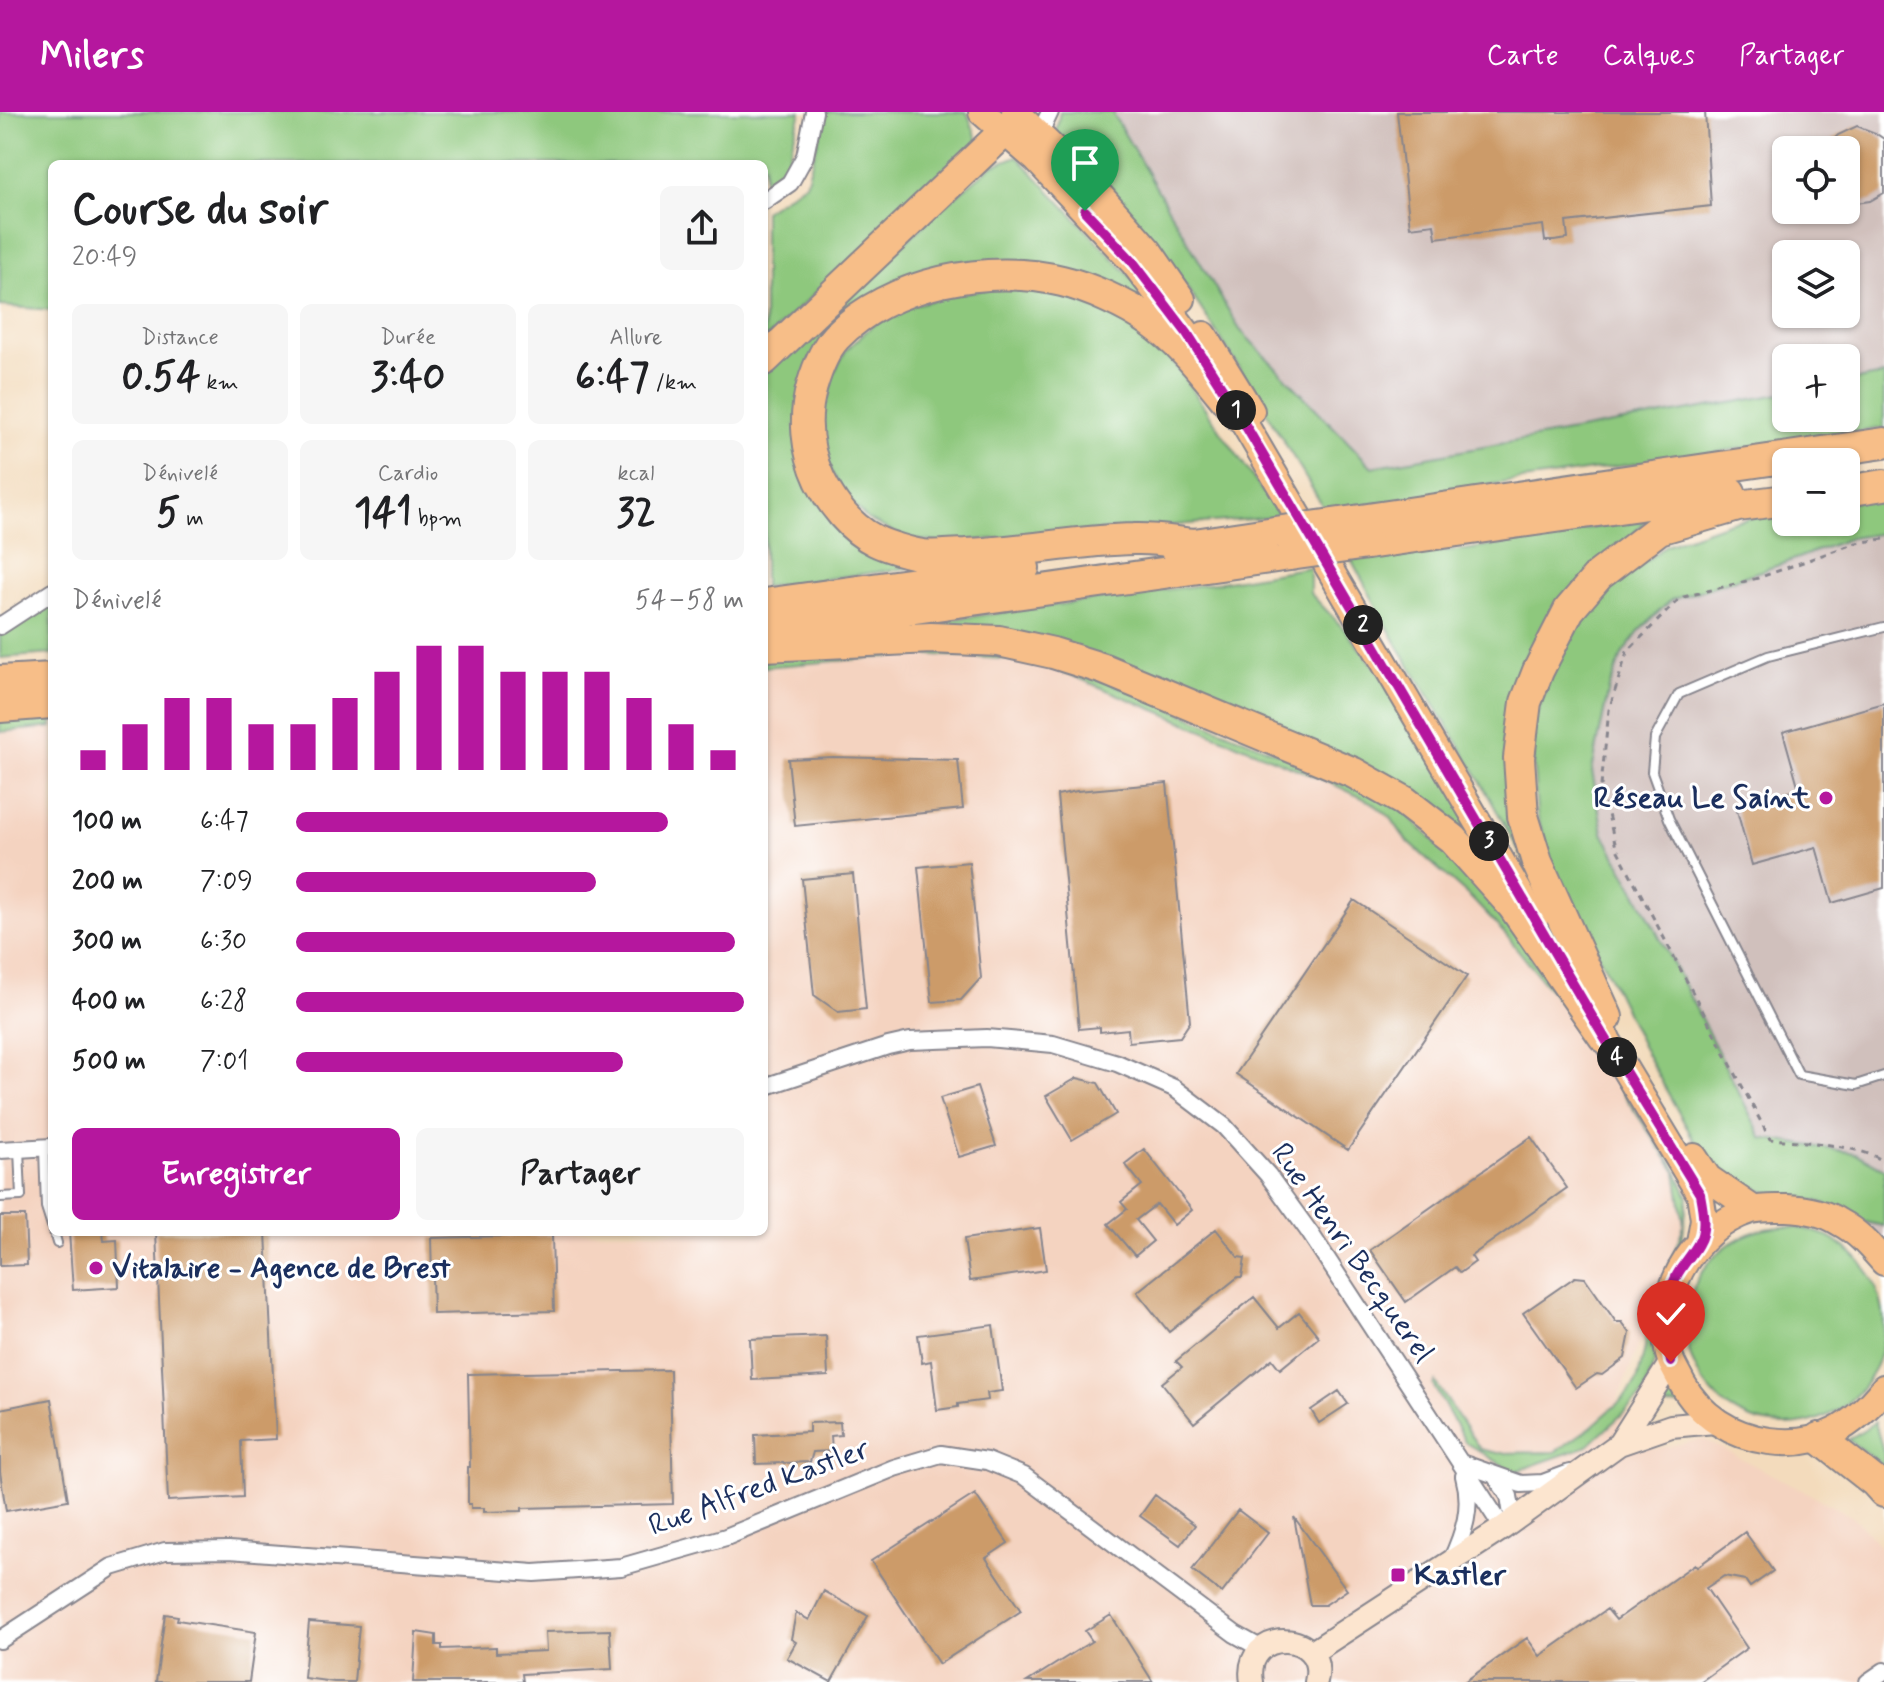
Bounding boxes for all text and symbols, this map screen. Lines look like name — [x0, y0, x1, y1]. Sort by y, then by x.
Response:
text: Milers — [40, 32, 144, 81]
text: Carte — [1487, 38, 1559, 75]
text: Calques — [1603, 38, 1695, 75]
text: Partager — [1739, 38, 1844, 75]
pin — [1051, 129, 1119, 211]
map controls — [1772, 136, 1860, 536]
button: locate — [1772, 136, 1860, 224]
icon: arrive — [1063, 141, 1107, 185]
text: Course du soir — [72, 182, 328, 240]
button: share — [660, 186, 744, 270]
button: layers — [1772, 240, 1860, 328]
text: 20:49 — [72, 241, 137, 275]
text: Distance — [141, 324, 219, 352]
text: Durée — [380, 324, 436, 352]
text: Allure — [610, 324, 662, 352]
button: + — [1772, 344, 1860, 432]
text: 0.54 — [121, 352, 200, 404]
text: 3:40 — [371, 352, 445, 404]
text: 6:47 — [575, 352, 649, 404]
text: km — [200, 369, 239, 397]
text: /km — [649, 369, 697, 397]
pin: 1 — [1216, 390, 1256, 430]
text: 1 — [1231, 396, 1241, 424]
button: − — [1772, 448, 1860, 536]
text: Dénivelé — [142, 460, 218, 488]
text: Cardio — [378, 460, 438, 488]
text: kcal — [618, 460, 654, 488]
text: 5 — [156, 488, 180, 540]
text: 141 — [354, 488, 412, 540]
text: 32 — [616, 488, 656, 540]
text: m — [180, 505, 204, 533]
text: bpm — [412, 505, 462, 533]
text: Dénivelé — [72, 584, 162, 618]
text: 54–58 m — [635, 584, 744, 618]
pin: 2 — [1343, 605, 1383, 645]
text: 2 — [1358, 611, 1368, 639]
place label: Réseau Le Saint — [1593, 779, 1810, 818]
marker: Réseau Le Saint — [1817, 789, 1835, 807]
text: 100 m — [72, 805, 142, 839]
text: 6:47 — [200, 805, 248, 839]
pin: 3 — [1469, 821, 1509, 861]
text: 3 — [1484, 827, 1494, 855]
text: 200 m — [72, 865, 143, 899]
text: 7:09 — [200, 865, 253, 899]
text: 300 m — [72, 925, 142, 959]
text: 6:30 — [200, 925, 247, 959]
text: 400 m — [72, 985, 145, 1019]
text: 6:28 — [200, 985, 247, 1019]
pin: 4 — [1597, 1037, 1637, 1077]
text: 4 — [1611, 1043, 1623, 1071]
text: 500 m — [72, 1045, 146, 1079]
text: 7:01 — [200, 1045, 248, 1079]
button: Enregistrer — [72, 1128, 400, 1220]
button: Partager — [416, 1128, 744, 1220]
street label: Rue Henri Becquerel — [1262, 1135, 1442, 1371]
place label: Vitalaire - Agence de Brest — [112, 1249, 451, 1289]
marker: Vitalaire - Agence de Brest — [87, 1259, 105, 1277]
pin — [1637, 1280, 1705, 1362]
icon: check — [1649, 1292, 1693, 1336]
street label: Rue Alfred Kastler — [643, 1430, 875, 1546]
place label: Kastler — [1414, 1556, 1507, 1595]
marker: Kastler — [1389, 1566, 1407, 1584]

